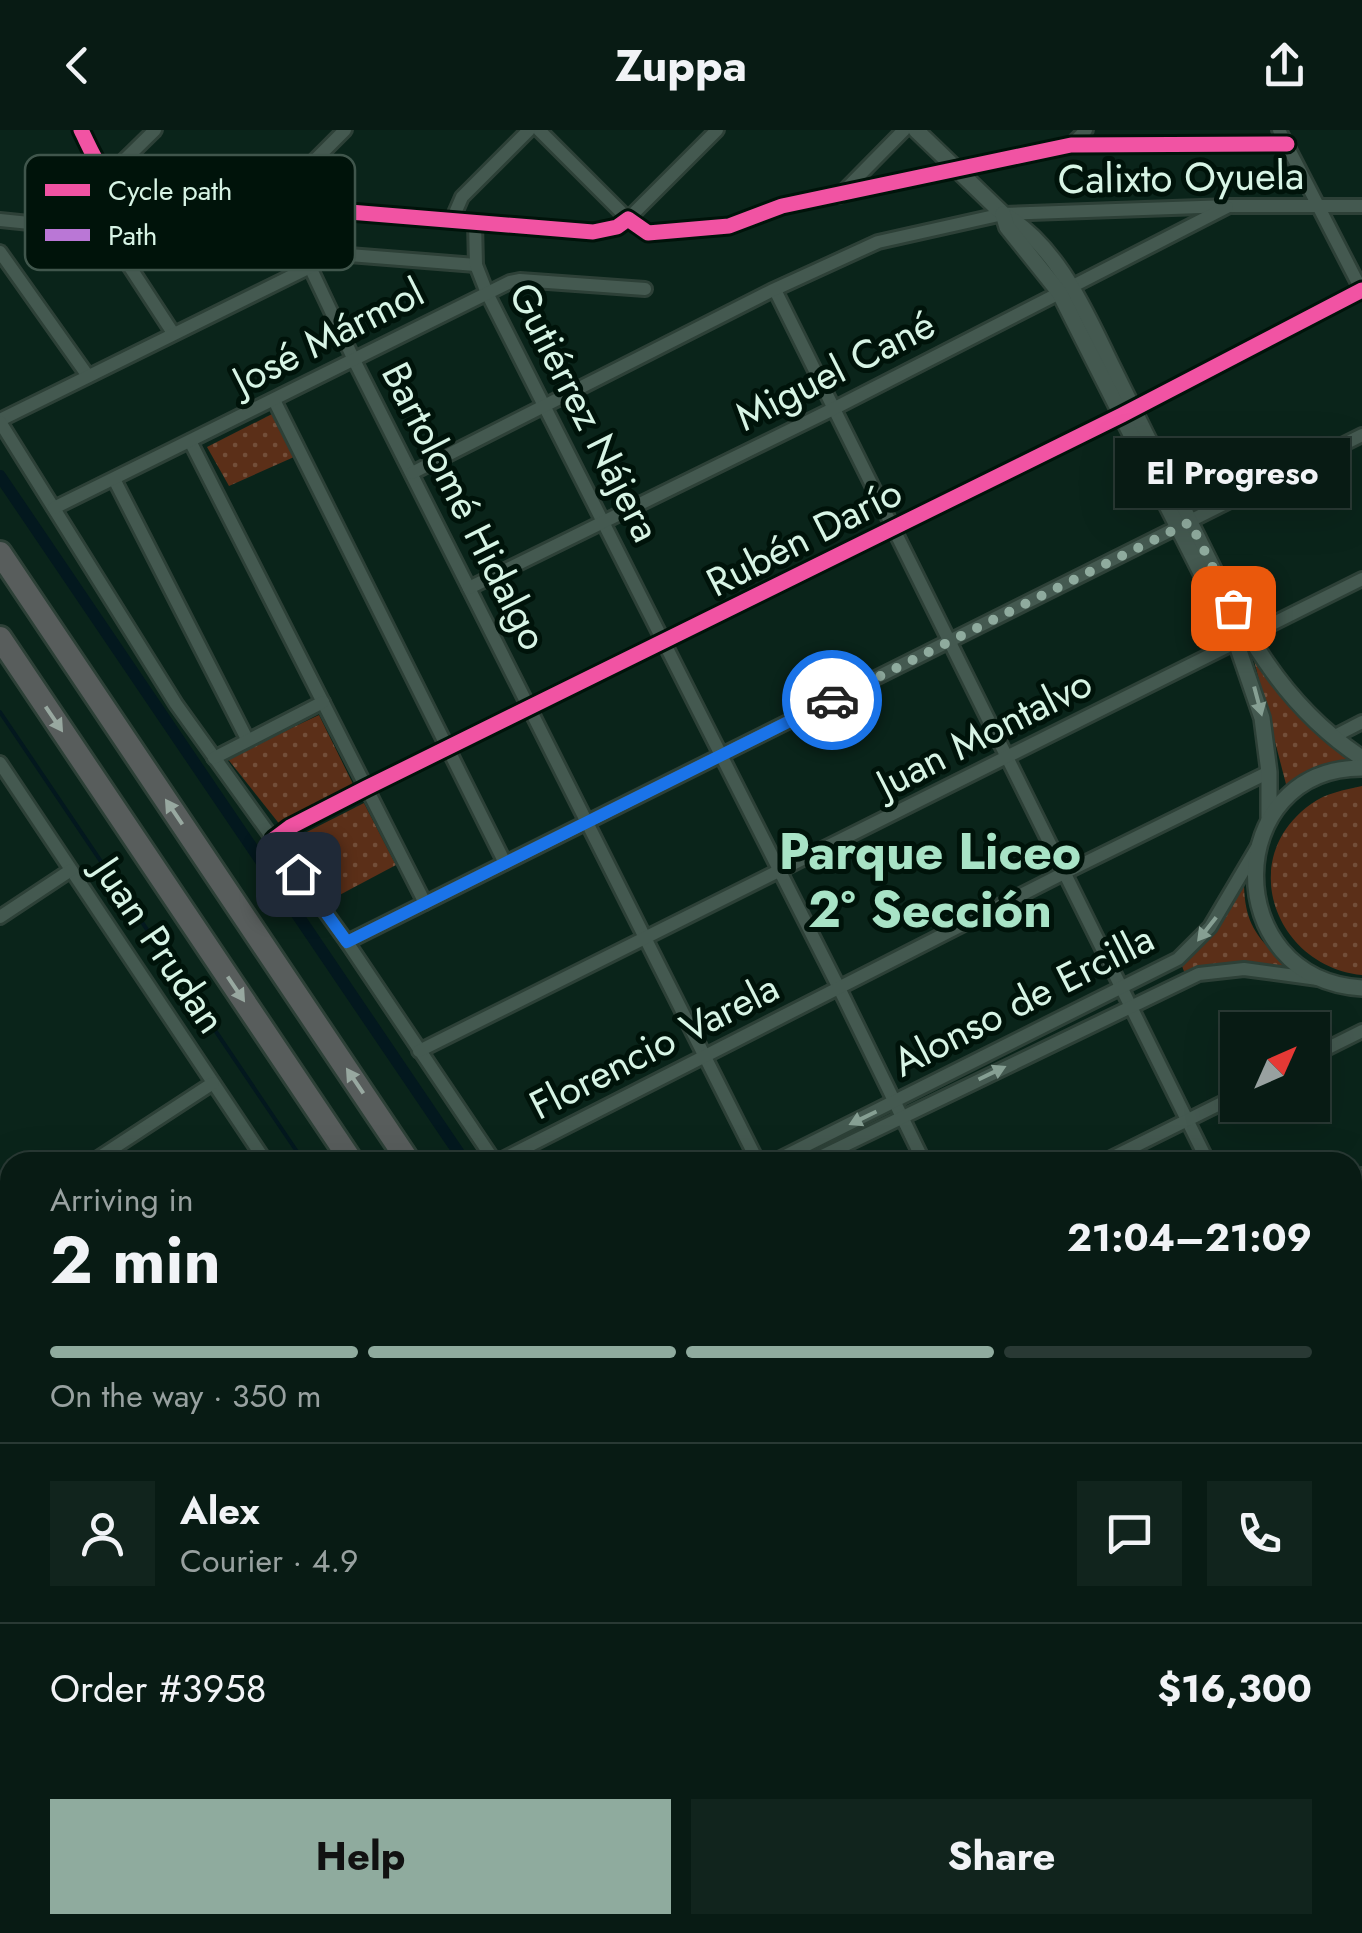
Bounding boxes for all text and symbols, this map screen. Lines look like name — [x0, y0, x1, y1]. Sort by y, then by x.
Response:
text: Zuppa — [615, 33, 747, 98]
icon: back — [50, 38, 105, 93]
icon: share — [1257, 38, 1312, 93]
street label: Calixto Oyuela — [1057, 146, 1305, 208]
legend — [25, 155, 355, 270]
text: Cycle path — [108, 170, 233, 211]
text: Path — [108, 215, 157, 256]
street label: José Mármol — [218, 263, 434, 411]
street label: Gutiérrez Nájera — [495, 272, 675, 552]
street label: Miguel Cané — [725, 295, 945, 445]
street label: Bartolomé Hidalgo — [367, 352, 563, 660]
callout: El Progreso — [1116, 438, 1350, 508]
text: El Progreso — [1146, 450, 1319, 496]
street label: Rubén Darío — [696, 463, 912, 611]
pin — [1191, 566, 1276, 651]
icon: bag — [1206, 581, 1261, 636]
courier — [782, 650, 882, 750]
street label: Juan Montalvo — [862, 654, 1102, 814]
icon: car — [805, 673, 860, 728]
one-way arrow — [1250, 686, 1266, 717]
one-way arrow — [45, 706, 63, 733]
one-way arrow — [165, 798, 184, 825]
district label: Parque Liceo 2° Sección — [779, 815, 1081, 946]
pin — [256, 832, 341, 917]
street label: Juan Prudan — [77, 841, 240, 1045]
icon: home — [271, 847, 326, 902]
street label: Alonso de Ercilla — [882, 909, 1164, 1091]
one-way arrow — [1198, 916, 1218, 942]
street label: Florencio Varela — [519, 958, 789, 1134]
one-way arrow — [226, 976, 244, 1003]
north arrow — [1220, 1012, 1330, 1122]
map controls — [1220, 1012, 1330, 1122]
one-way arrow — [978, 1065, 1007, 1082]
one-way arrow — [346, 1068, 365, 1095]
one-way arrow — [849, 1110, 878, 1127]
text: Arriving in — [50, 1177, 194, 1223]
text: 21:04–21:09 — [1067, 1210, 1312, 1265]
text: 2 min — [50, 1213, 221, 1307]
text: On the way · 350 m — [50, 1373, 321, 1419]
button: person — [50, 1481, 155, 1586]
button: chat — [1077, 1481, 1182, 1586]
button: phone — [1207, 1481, 1312, 1586]
text: Alex — [180, 1483, 260, 1538]
text: Courier · 4.9 — [180, 1538, 358, 1584]
text: Order #3958 — [50, 1661, 267, 1716]
text: $16,300 — [1157, 1661, 1312, 1716]
button: Help — [50, 1799, 671, 1914]
button: Share — [691, 1799, 1312, 1914]

